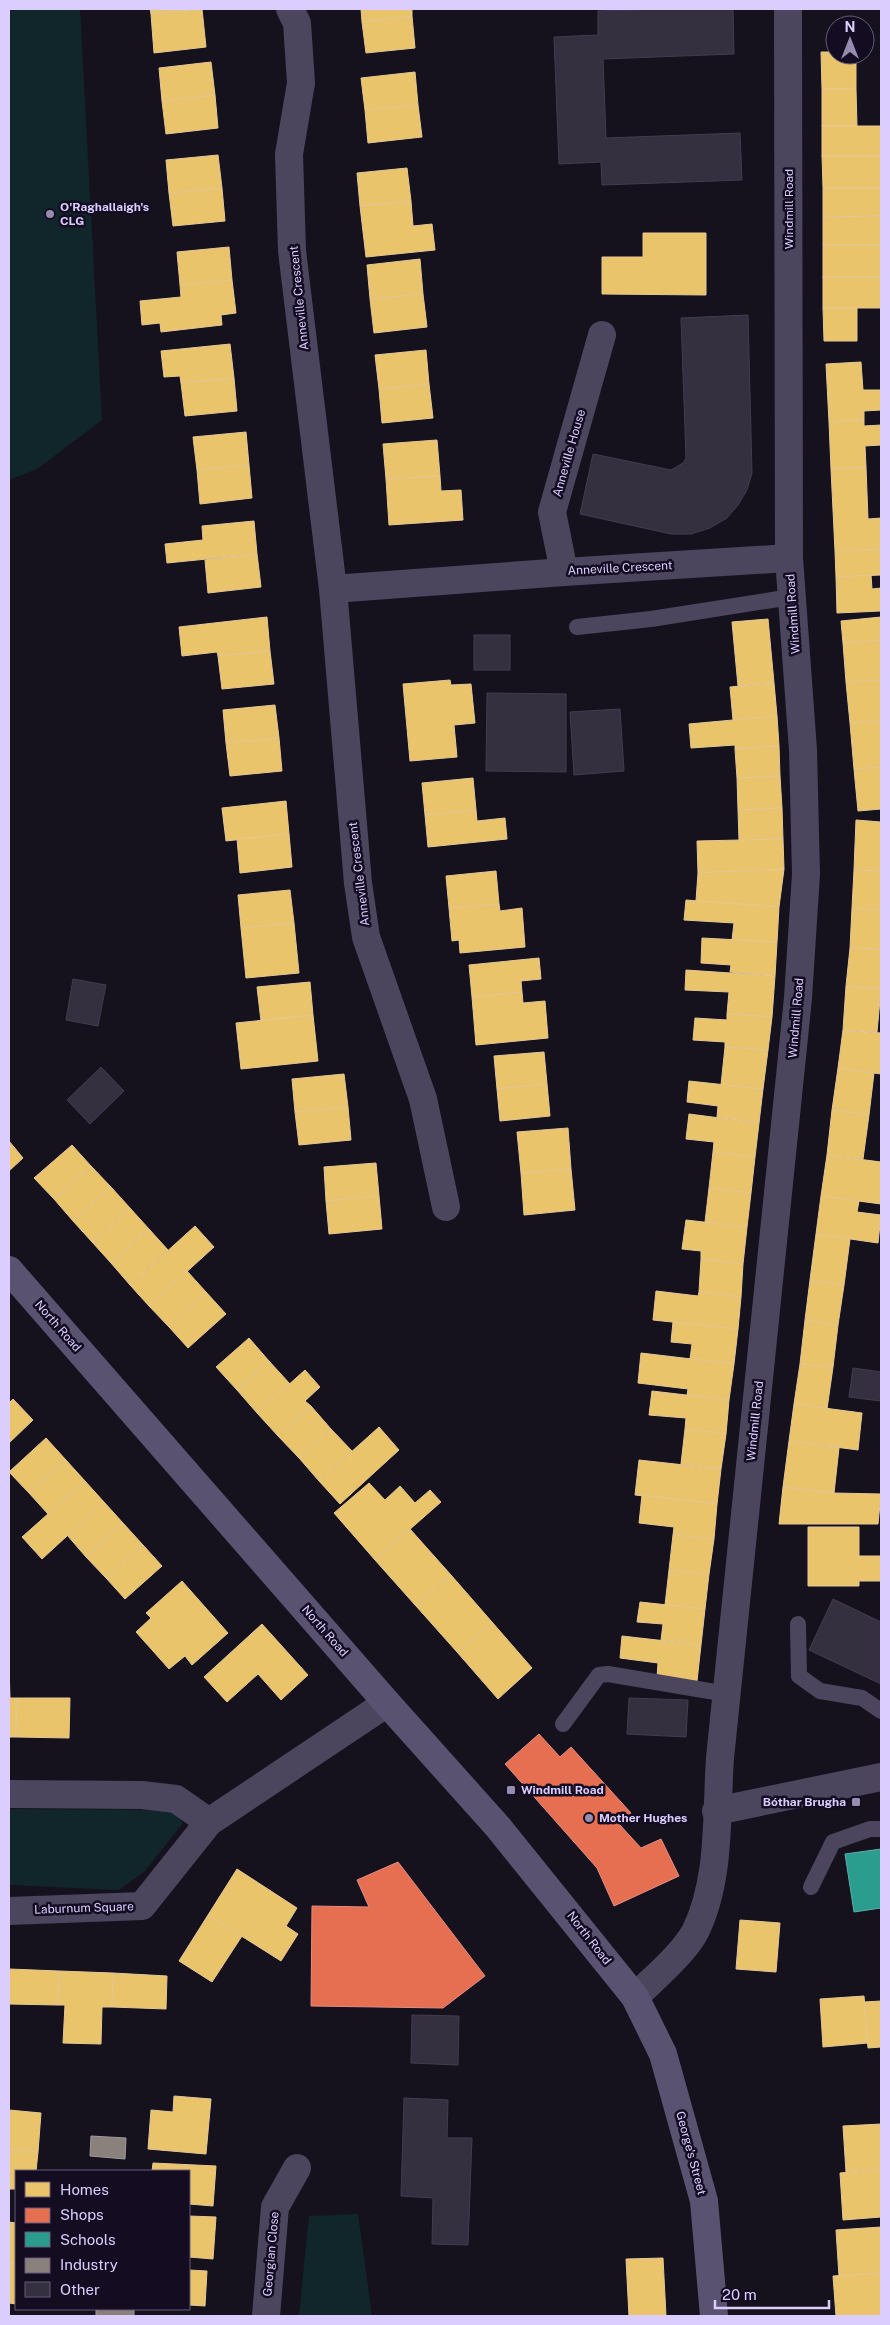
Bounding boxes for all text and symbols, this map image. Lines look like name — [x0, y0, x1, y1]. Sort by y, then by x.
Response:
north arrow — [825, 15, 875, 65]
text: N — [845, 19, 855, 35]
street label: Windmill Road — [782, 169, 796, 249]
place label: O'Raghallaigh's CLG — [60, 200, 149, 228]
marker: O'Raghallaigh's CLG — [44, 208, 56, 220]
street label: Anneville Crescent — [287, 245, 311, 351]
street label: Anneville House — [550, 407, 588, 498]
street label: Anneville Crescent — [567, 558, 673, 578]
street label: Windmill Road — [783, 573, 803, 655]
street label: Anneville Crescent — [346, 821, 372, 927]
street label: Windmill Road — [786, 977, 806, 1059]
street label: North Road — [32, 1298, 84, 1354]
street label: Windmill Road — [744, 1380, 766, 1462]
street label: North Road — [299, 1603, 351, 1659]
place label: Windmill Road — [521, 1783, 604, 1797]
marker: Windmill Road — [505, 1784, 517, 1796]
place label: Bóthar Brugha — [763, 1795, 846, 1809]
marker: Bóthar Brugha — [850, 1796, 862, 1808]
place label: Mother Hughes — [599, 1811, 687, 1825]
marker: Mother Hughes — [583, 1812, 595, 1824]
street label: Laburnum Square — [34, 1899, 134, 1917]
street label: North Road — [564, 1909, 614, 1967]
street label: George's Street — [673, 2110, 709, 2197]
legend — [15, 2170, 190, 2310]
text: Homes — [60, 2181, 109, 2198]
text: Shops — [60, 2206, 104, 2223]
street label: Georgian Close — [260, 2211, 282, 2297]
text: Schools — [60, 2231, 116, 2248]
text: Industry — [60, 2256, 118, 2273]
scale bar — [715, 2278, 829, 2310]
text: Other — [60, 2281, 100, 2298]
text: 20 m — [722, 2286, 757, 2303]

